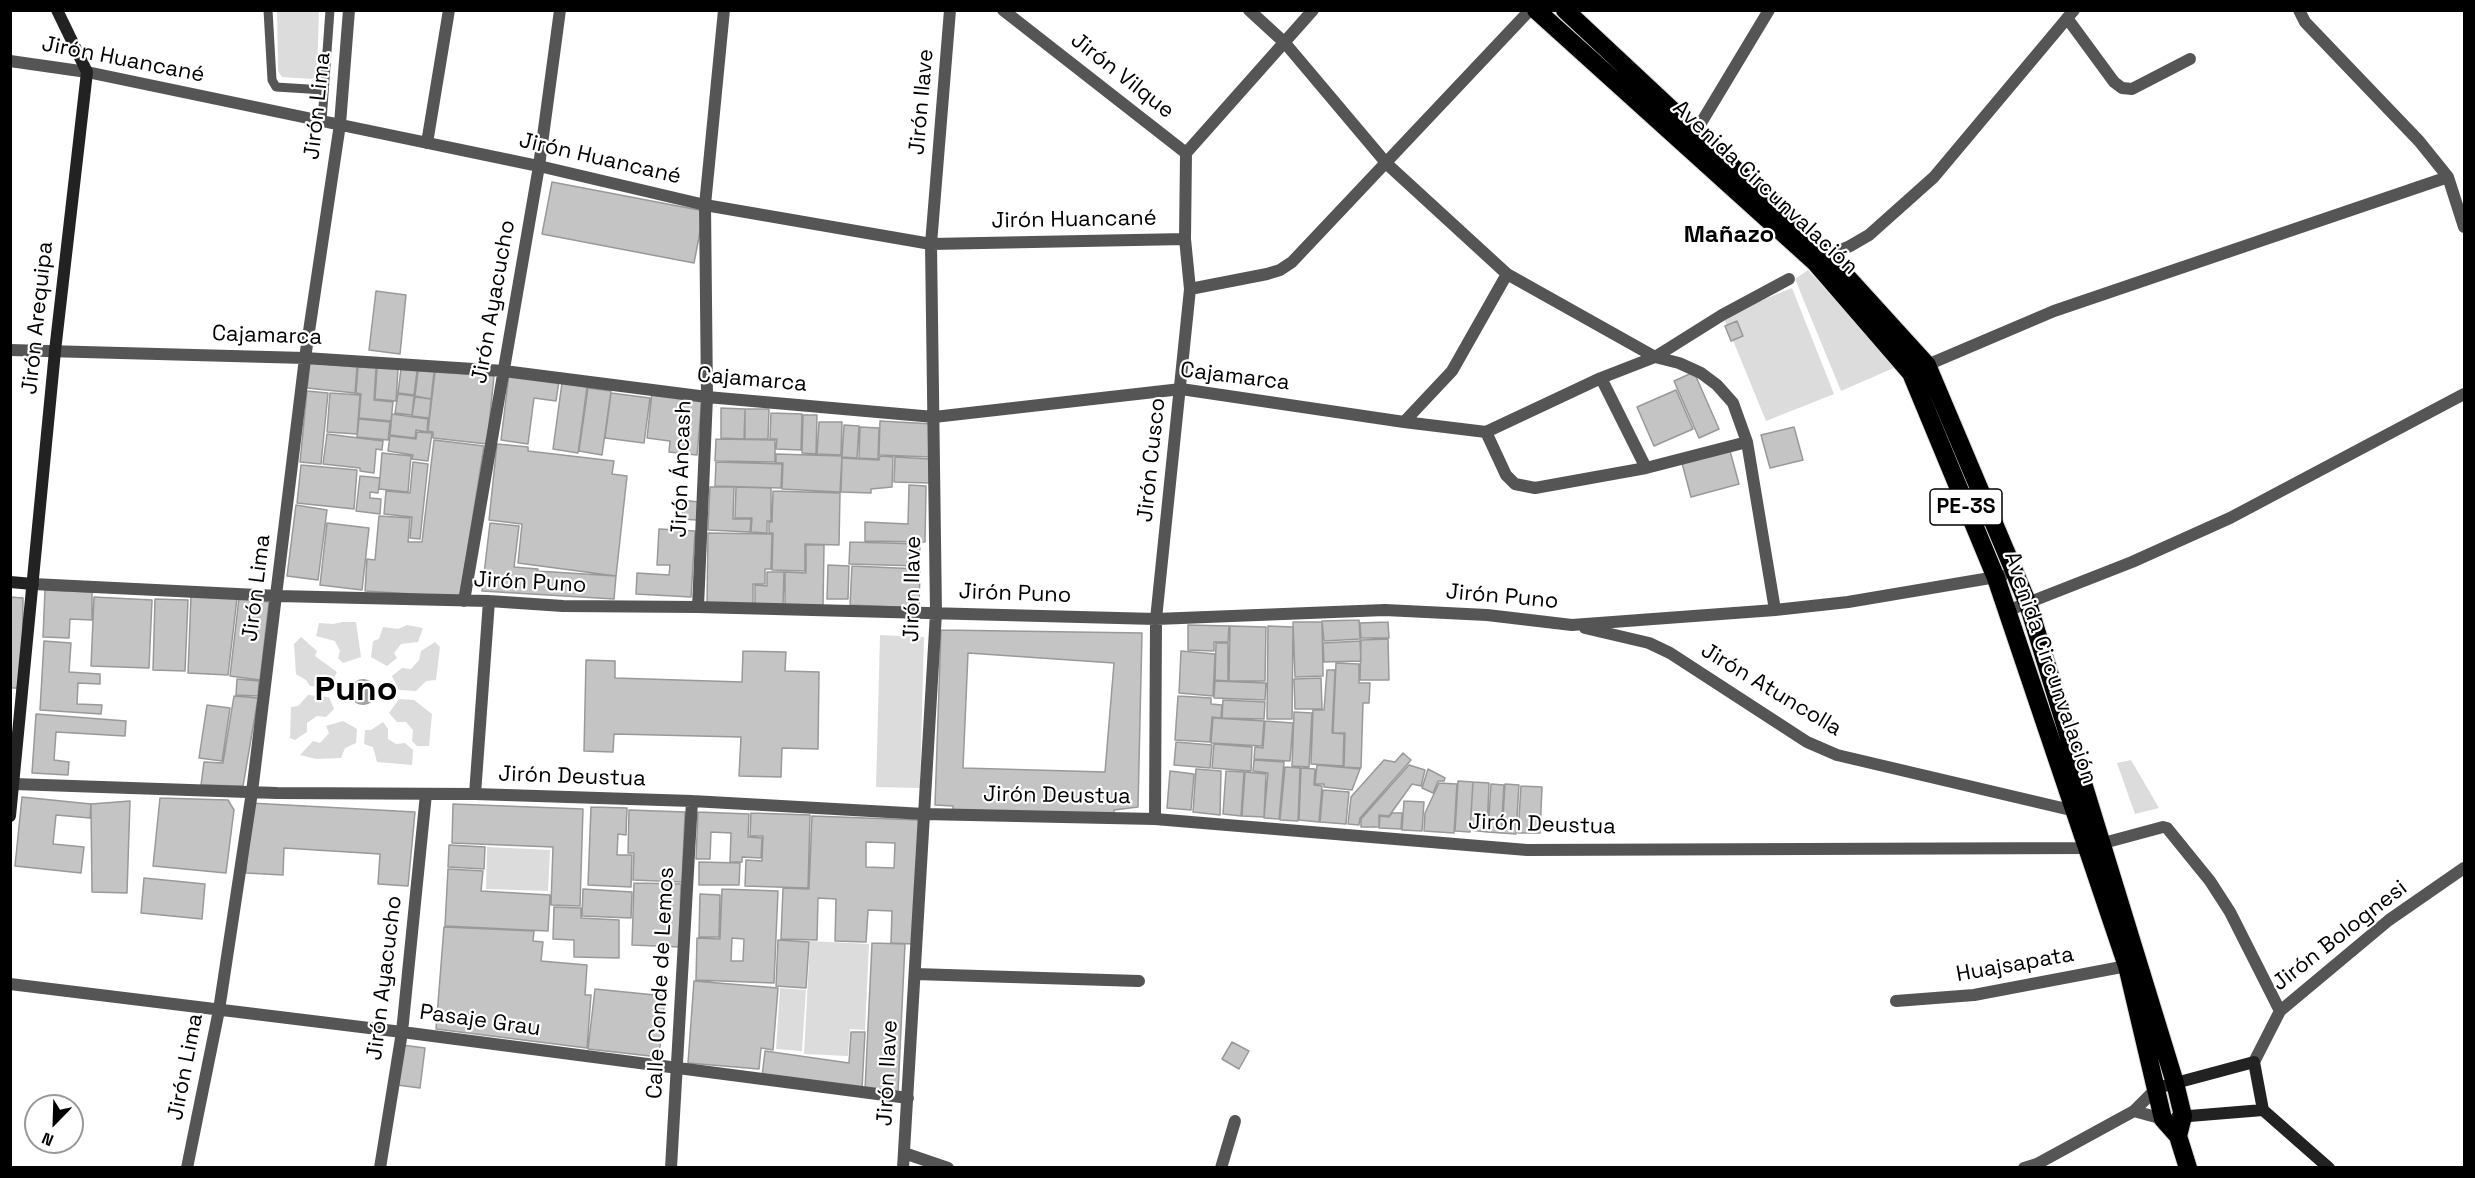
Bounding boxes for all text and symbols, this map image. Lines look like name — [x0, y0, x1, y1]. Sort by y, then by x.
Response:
street label: Jirón Vilque — [1065, 27, 1179, 125]
street label: Jirón Huancané — [39, 31, 207, 89]
street label: Jirón Ilave — [904, 48, 940, 156]
street label: Jirón Lima — [299, 51, 337, 161]
street label: Avenida Circunvalación — [1667, 95, 1863, 281]
street label: Jirón Huancané — [516, 128, 684, 190]
street label: Jirón Huancané — [991, 205, 1157, 235]
street label: Jirón Ayacucho — [467, 218, 521, 386]
district label: Mañazo — [1684, 221, 1774, 249]
street label: Jirón Arequipa — [17, 240, 59, 396]
street label: Cajamarca — [212, 321, 322, 351]
street label: Cajamarca — [1179, 357, 1291, 397]
street label: Cajamarca — [696, 362, 808, 398]
street label: Jirón Cusco — [1132, 396, 1172, 524]
street label: Jirón Áncash — [666, 400, 698, 538]
road number: PE-3S — [1930, 489, 2002, 525]
street label: Jirón Lima — [237, 533, 277, 643]
street label: Jirón Ilave — [899, 536, 927, 642]
street label: Avenida Circunvalación — [1998, 548, 2102, 788]
street label: Jirón Puno — [473, 567, 587, 599]
street label: Jirón Puno — [958, 579, 1072, 609]
street label: Jirón Puno — [1445, 579, 1559, 615]
street label: Jirón Atuncolla — [1696, 638, 1846, 742]
district label: Puno — [314, 671, 398, 711]
street label: Jirón Deustua — [498, 761, 646, 793]
street label: Jirón Deustua — [983, 782, 1131, 810]
street label: Jirón Deustua — [1468, 809, 1616, 841]
street label: Calle Conde de Lemos — [642, 866, 680, 1100]
street label: Jirón Bolognesi — [2267, 875, 2413, 997]
street label: Jirón Ayacucho — [362, 894, 408, 1062]
street label: Huajsapata — [1954, 942, 2076, 988]
street label: Pasaje Grau — [418, 999, 542, 1043]
street label: Jirón Lima — [163, 1011, 209, 1123]
street label: Jirón Ilave — [872, 1019, 904, 1127]
north arrow — [24, 1094, 84, 1154]
text: N — [39, 1127, 57, 1151]

